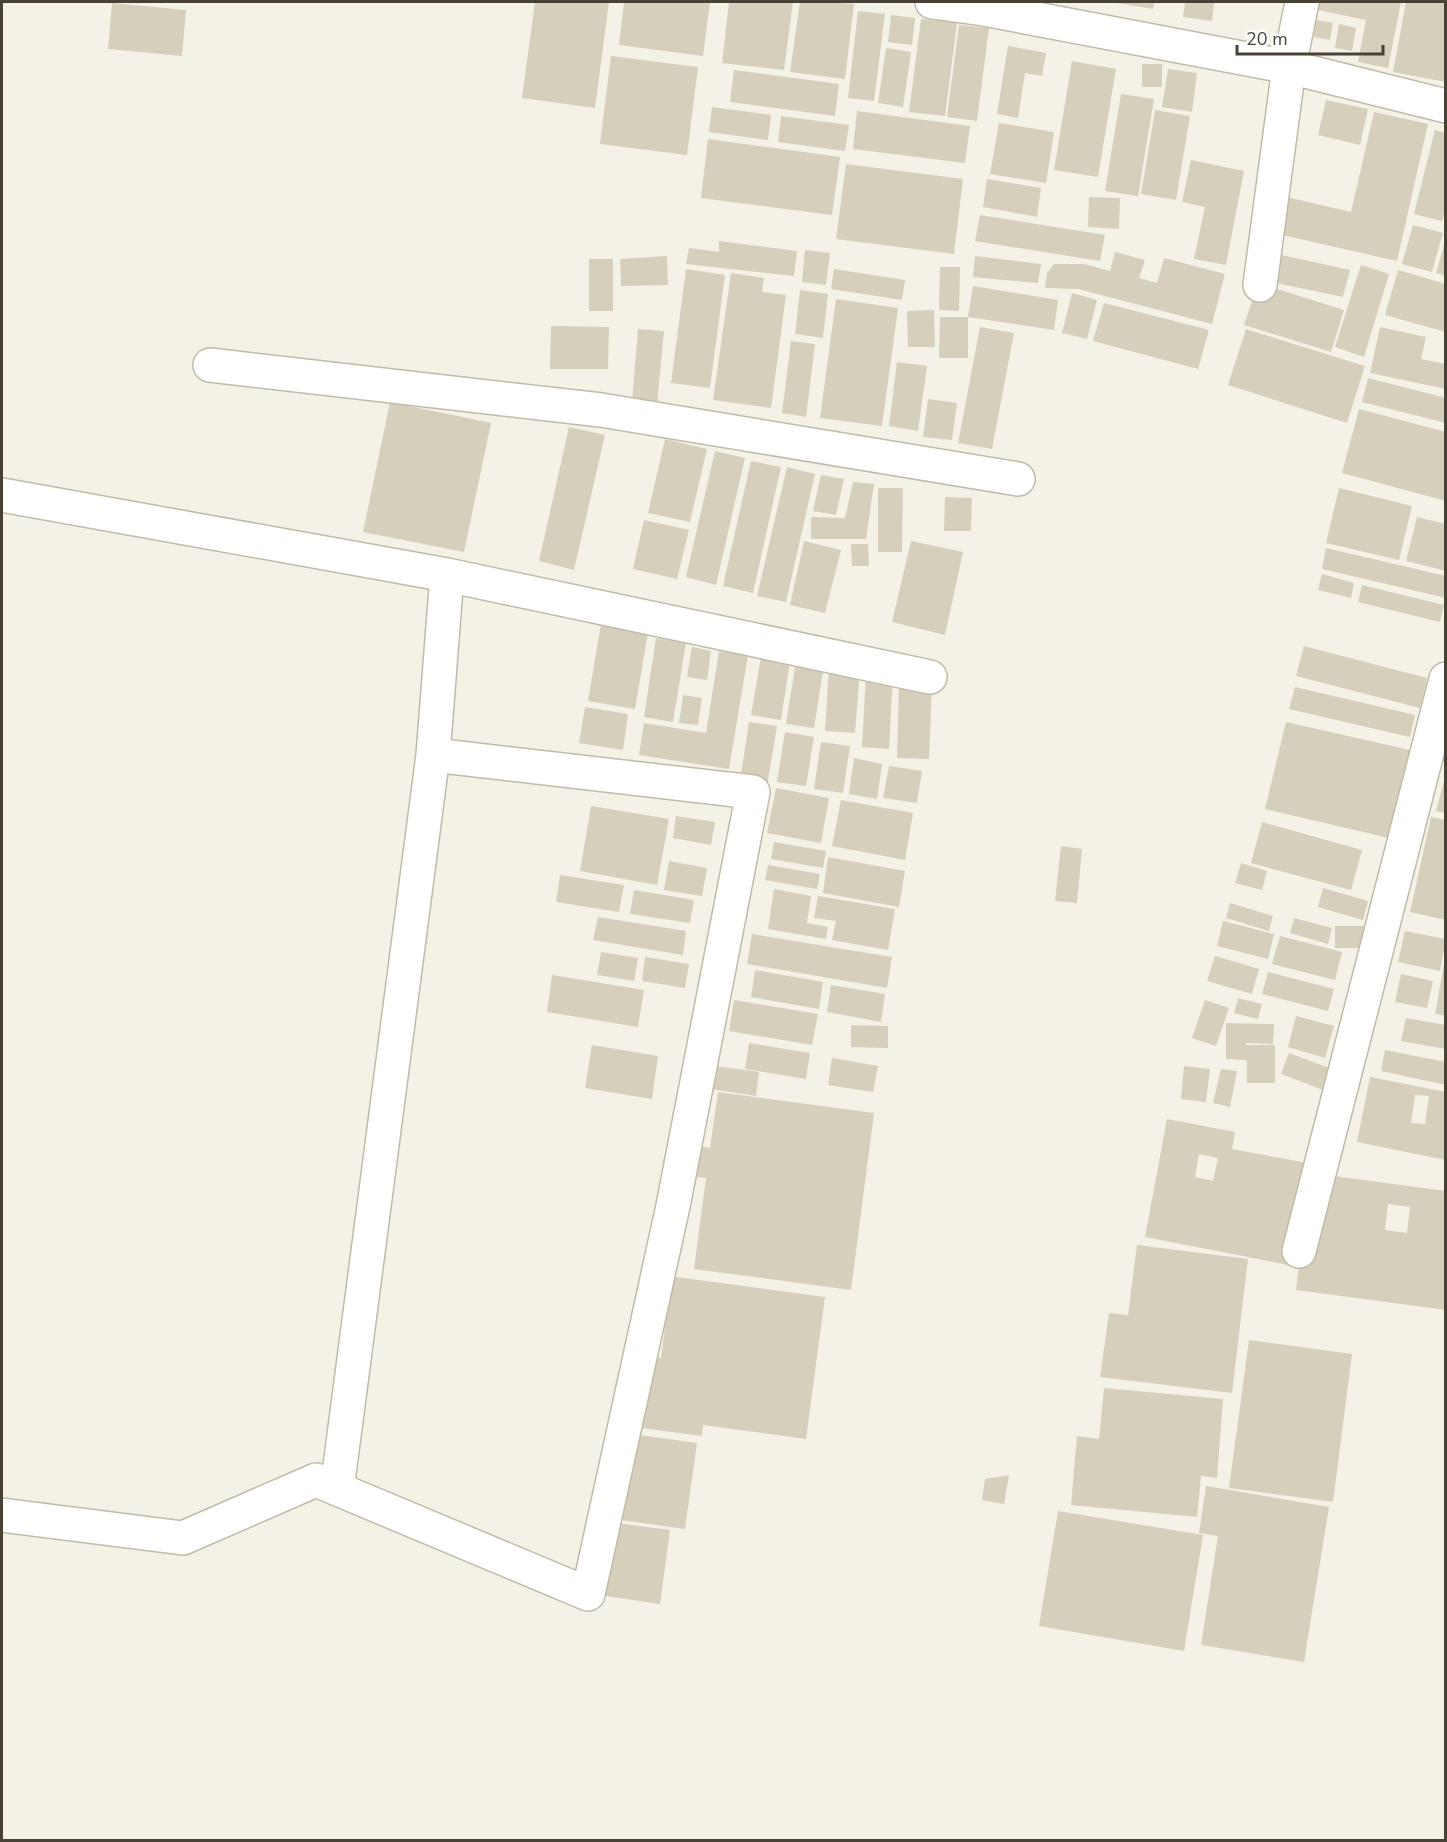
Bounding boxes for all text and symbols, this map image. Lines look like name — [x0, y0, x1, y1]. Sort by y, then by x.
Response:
scale bar — [1237, 18, 1382, 56]
text: 20 m — [1246, 27, 1288, 51]

